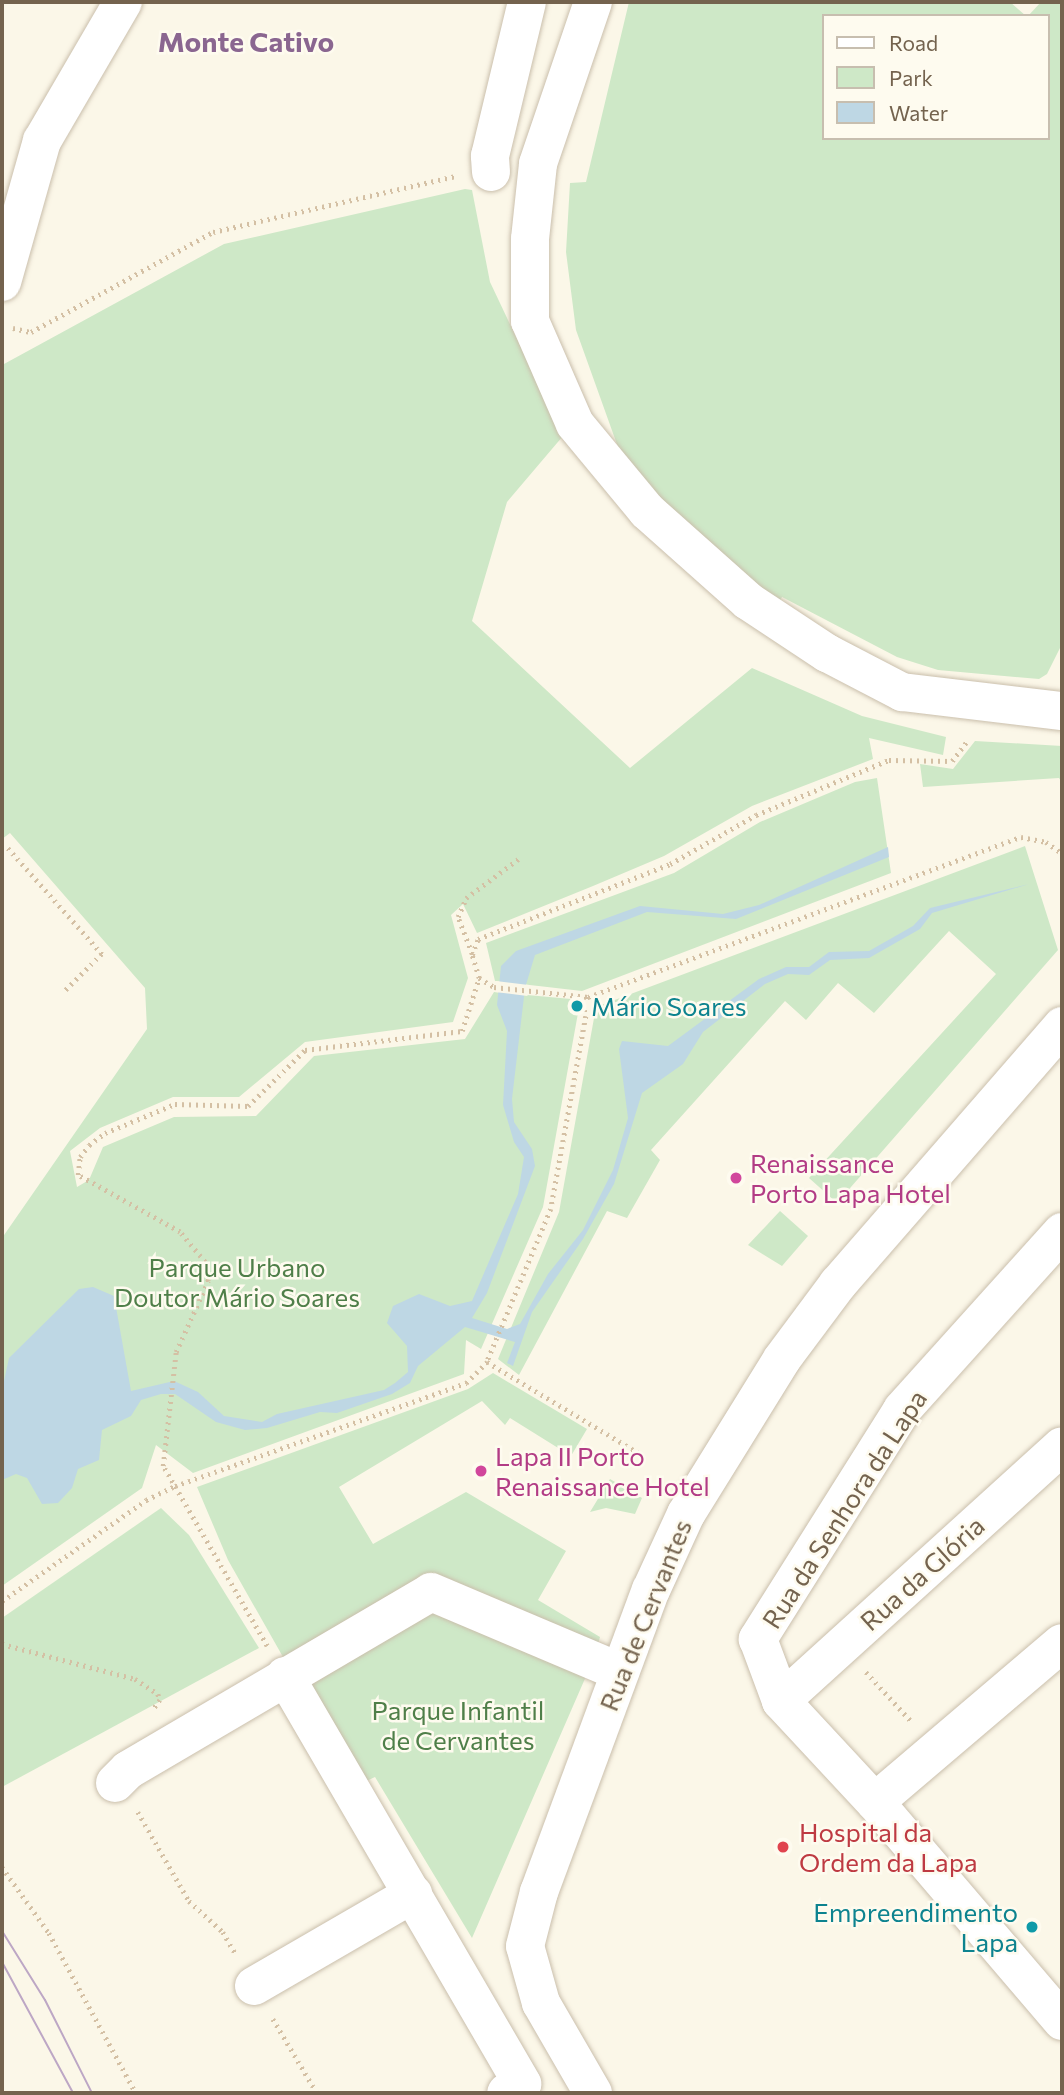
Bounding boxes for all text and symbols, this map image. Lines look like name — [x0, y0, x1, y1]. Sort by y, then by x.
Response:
legend — [822, 14, 1050, 140]
district label: Monte Cativo — [158, 24, 334, 58]
text: Road — [889, 30, 938, 55]
text: Park — [889, 65, 933, 90]
text: Water — [889, 100, 948, 125]
place label: Mário Soares — [591, 990, 747, 1022]
marker: Mário Soares — [569, 998, 585, 1014]
place label: Renaissance Porto Lapa Hotel — [750, 1147, 951, 1208]
marker: Renaissance Porto Lapa Hotel — [728, 1170, 744, 1186]
park label: Parque Urbano Doutor Mário Soares — [114, 1251, 360, 1312]
street label: Rua da Senhora da Lapa — [755, 1384, 933, 1634]
place label: Lapa II Porto Renaissance Hotel — [495, 1440, 710, 1502]
marker: Lapa II Porto Renaissance Hotel — [473, 1463, 489, 1479]
street label: Rua da Glória — [854, 1509, 990, 1637]
street label: Rua de Cervantes — [592, 1515, 698, 1715]
park label: Parque Infantil de Cervantes — [372, 1694, 544, 1756]
place label: Hospital da Ordem da Lapa — [799, 1816, 978, 1878]
marker: Hospital da Ordem da Lapa — [773, 1837, 793, 1857]
place label: Empreendimento Lapa — [813, 1896, 1018, 1958]
marker: Empreendimento Lapa — [1024, 1919, 1040, 1935]

